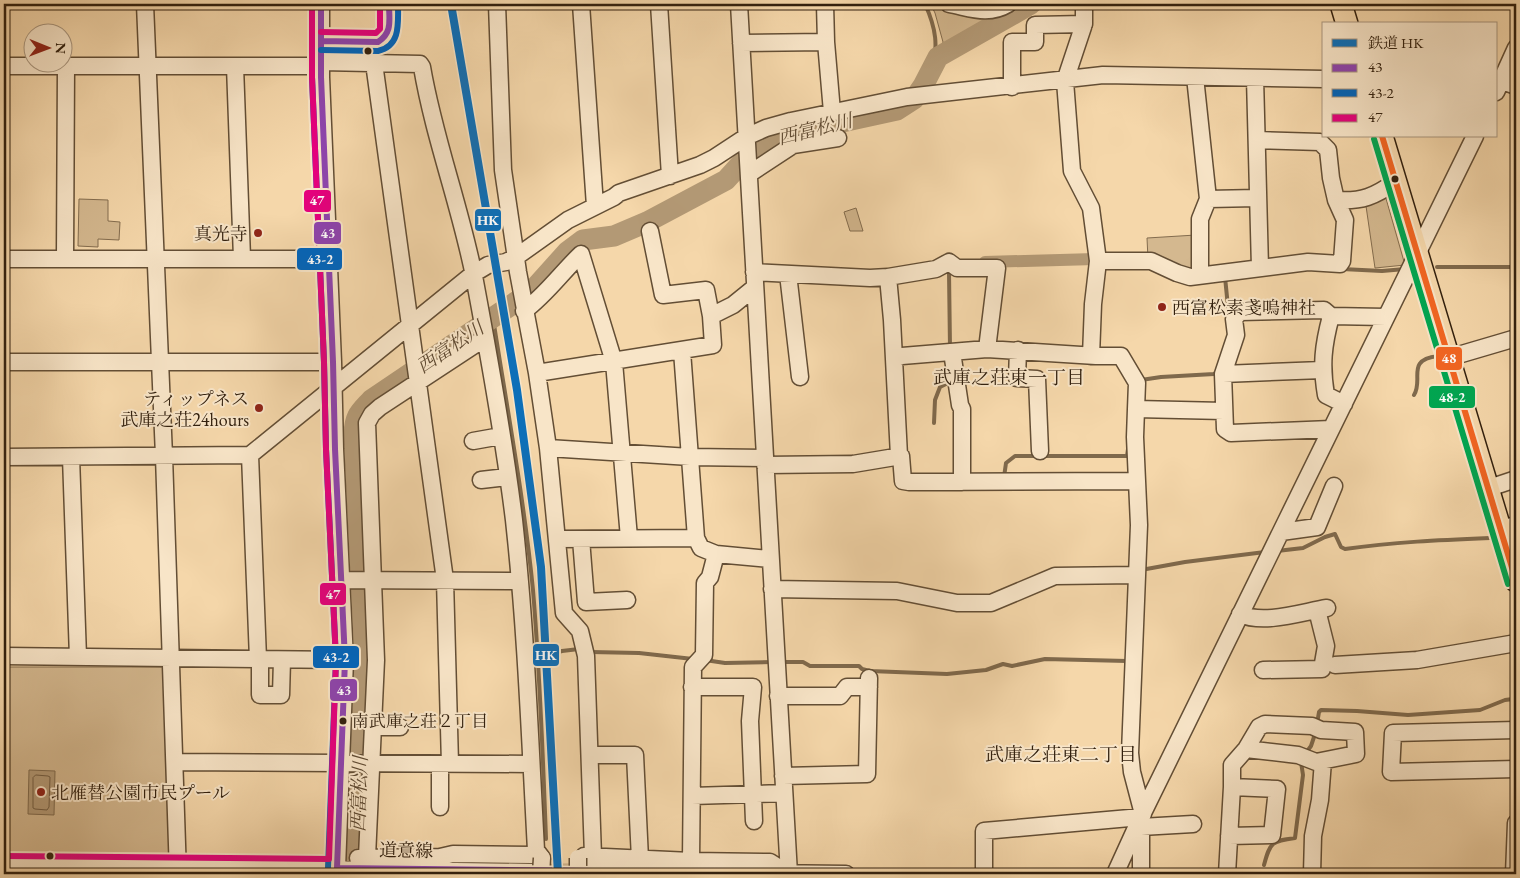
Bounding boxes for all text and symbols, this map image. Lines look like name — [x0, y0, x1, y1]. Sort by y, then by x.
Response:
north arrow — [22, 22, 72, 72]
legend — [1322, 22, 1498, 138]
text: 鉄道 HK — [1368, 33, 1424, 52]
text: N — [52, 42, 70, 55]
unlabelled marker — [363, 46, 373, 56]
text: 43 — [1368, 57, 1382, 76]
text: 43-2 — [1368, 83, 1395, 102]
water label: 西富松川 — [775, 107, 857, 150]
text: 47 — [1368, 107, 1383, 126]
unlabelled marker — [1390, 174, 1400, 184]
line badge: 47 — [303, 189, 332, 213]
text: 47 — [310, 191, 325, 209]
line badge: HK — [474, 208, 502, 232]
text: HK — [477, 211, 499, 229]
line badge: 43 — [313, 221, 342, 245]
place label: 真光寺 — [194, 222, 248, 245]
text: 43 — [321, 224, 335, 242]
marker: 真光寺 — [252, 227, 264, 239]
line badge: 43-2 — [296, 247, 343, 271]
text: 43-2 — [307, 250, 334, 268]
place label: 西富松素戔嗚神社 — [1172, 296, 1316, 319]
marker: 西富松素戔嗚神社 — [1156, 301, 1168, 313]
water label: 西富松川 — [412, 314, 490, 379]
line badge: 48 — [1435, 346, 1463, 371]
text: 48 — [1442, 349, 1456, 367]
district label: 武庫之荘東一丁目 — [933, 365, 1085, 390]
line badge: 48-2 — [1428, 385, 1476, 409]
place label: ティップネス 武庫之荘24hours — [120, 387, 249, 431]
text: 48-2 — [1439, 388, 1466, 406]
marker: ティップネス 武庫之荘24hours — [253, 402, 265, 414]
line badge: 47 — [319, 582, 347, 606]
text: 47 — [326, 585, 341, 603]
line badge: HK — [532, 643, 560, 667]
line badge: 43-2 — [312, 645, 360, 669]
text: HK — [535, 646, 557, 664]
text: 43-2 — [323, 648, 350, 666]
line badge: 43 — [329, 678, 358, 702]
text: 43 — [337, 681, 351, 699]
place label: 南武庫之荘２丁目 — [352, 710, 488, 732]
marker: 南武庫之荘２丁目 — [338, 716, 348, 726]
district label: 武庫之荘東二丁目 — [985, 742, 1137, 767]
water label: 西富松川 — [345, 754, 373, 832]
place label: 北雁替公園市民プール — [51, 781, 230, 804]
marker: 北雁替公園市民プール — [35, 786, 47, 798]
street label: 道意線 — [379, 838, 433, 862]
unlabelled marker — [45, 851, 55, 861]

